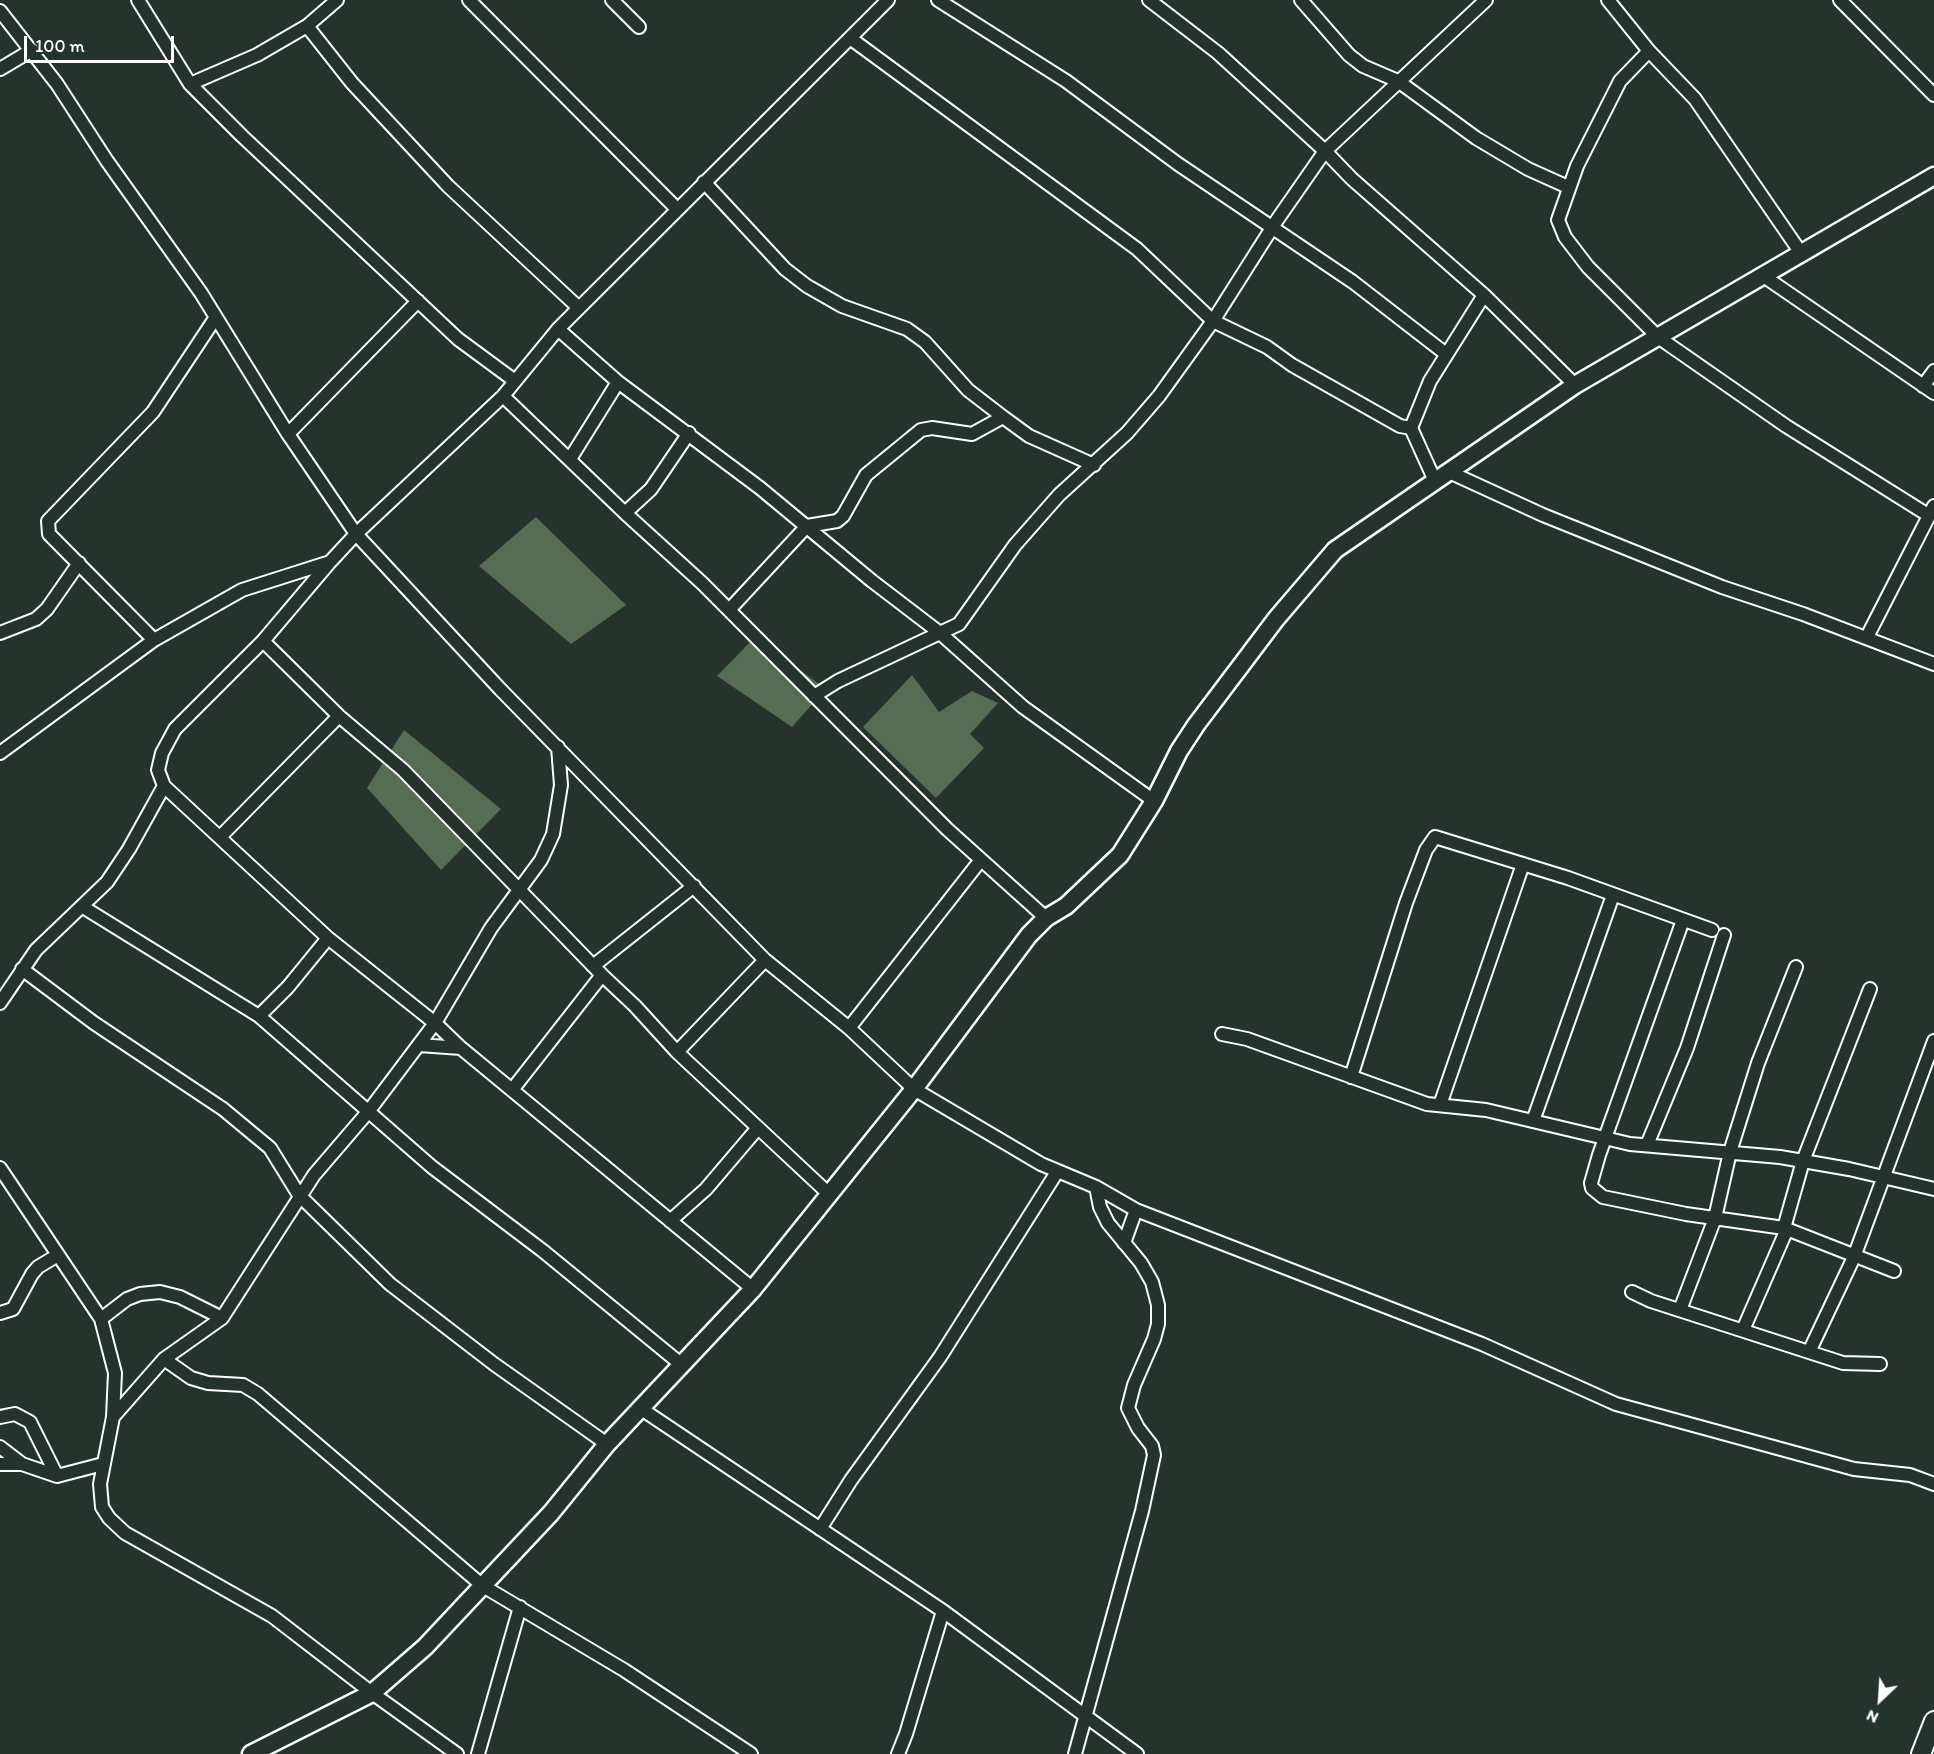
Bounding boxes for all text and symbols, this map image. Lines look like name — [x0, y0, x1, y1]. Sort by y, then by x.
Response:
scale bar — [27, 24, 177, 62]
text: 100 m — [35, 35, 85, 57]
north arrow — [1850, 1670, 1910, 1730]
text: N — [1863, 1706, 1881, 1728]

